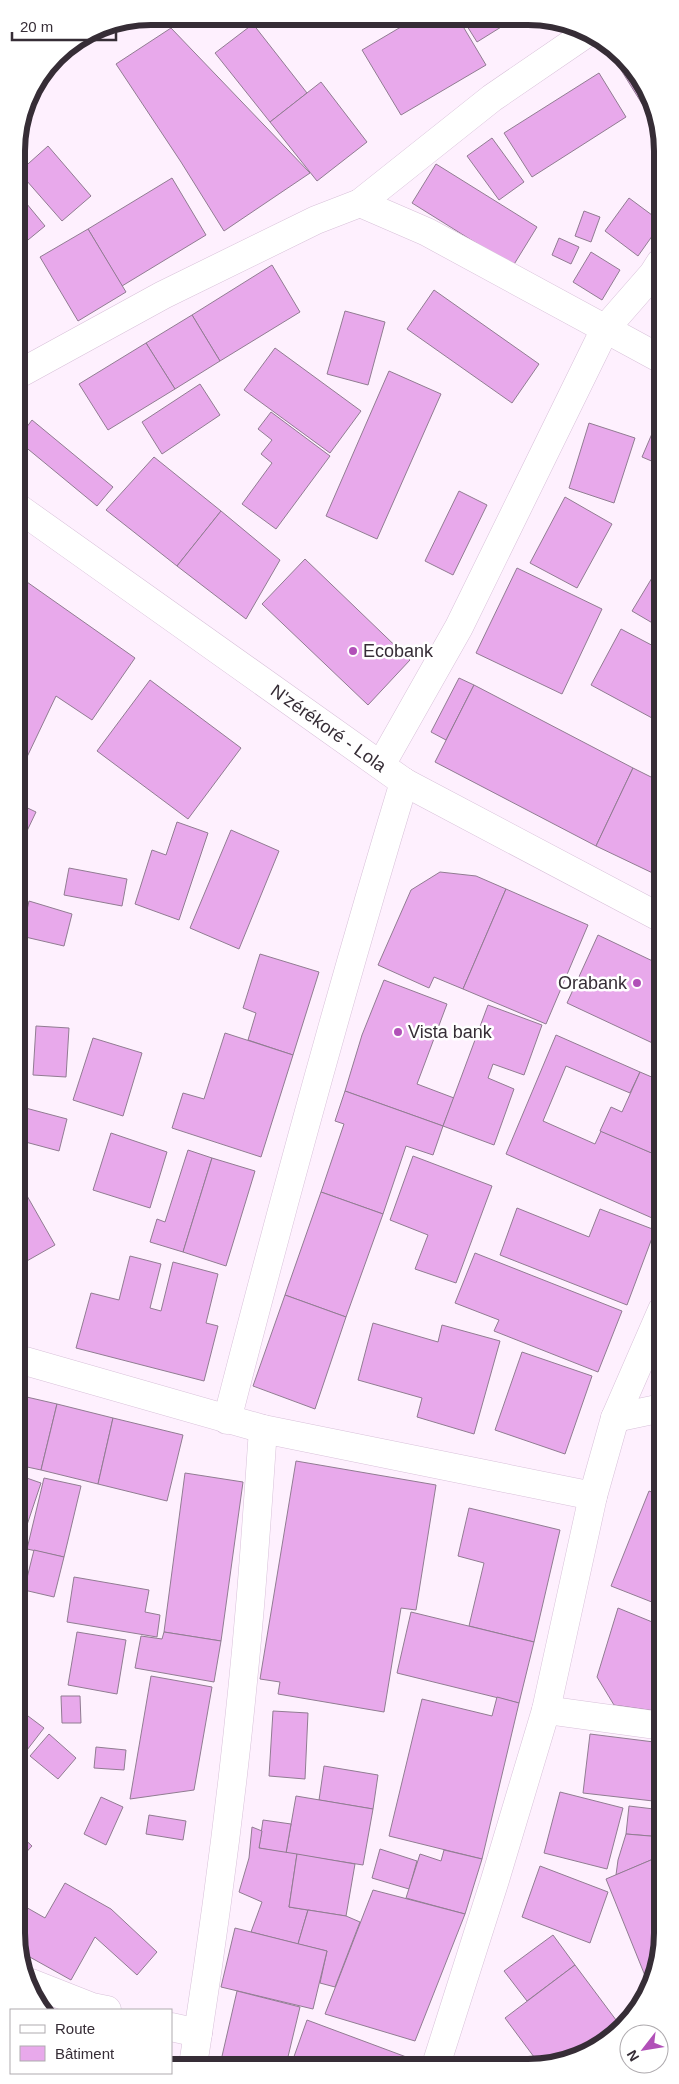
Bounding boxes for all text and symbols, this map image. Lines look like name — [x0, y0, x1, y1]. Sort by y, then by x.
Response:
scale bar — [12, 10, 116, 42]
text: 20 m — [20, 18, 53, 35]
place label: Ecobank — [363, 641, 434, 661]
marker: Ecobank — [347, 645, 359, 657]
street label: N'zérékoré - Lola — [267, 681, 391, 777]
place label: Orabank — [558, 973, 628, 993]
marker: Orabank — [631, 977, 643, 989]
place label: Vista bank — [408, 1022, 493, 1042]
marker: Vista bank — [392, 1026, 404, 1038]
legend — [10, 2009, 172, 2074]
text: Route — [55, 2020, 95, 2037]
north arrow — [619, 2024, 669, 2074]
text: Bâtiment — [55, 2045, 115, 2062]
text: N — [623, 2047, 642, 2064]

